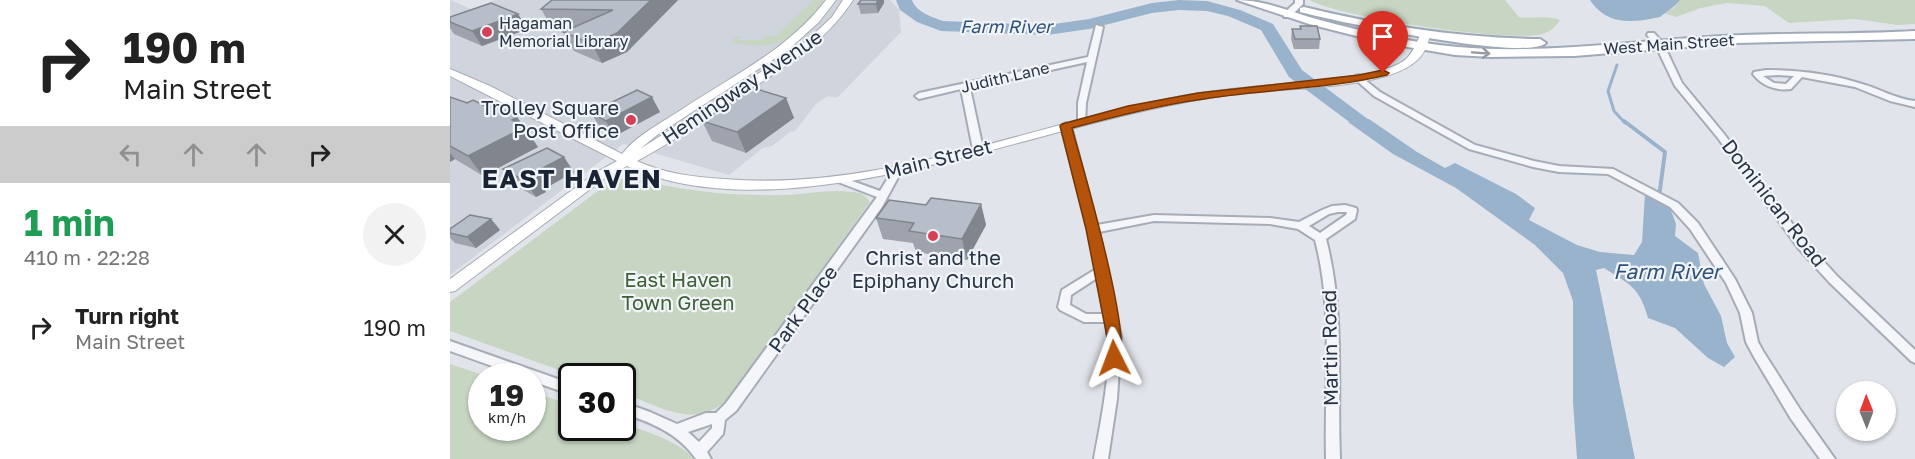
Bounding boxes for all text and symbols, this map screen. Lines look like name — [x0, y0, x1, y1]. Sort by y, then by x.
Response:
pin — [1357, 11, 1408, 73]
place label: Hagaman Memorial Library — [499, 13, 629, 51]
water label: Farm River — [960, 15, 1055, 37]
icon: arrive — [1366, 20, 1399, 53]
text: 190 m — [123, 22, 246, 72]
icon: right — [24, 24, 102, 102]
street label: Hemingway Avenue — [657, 24, 826, 149]
marker: Hagaman Memorial Library — [480, 25, 494, 39]
street label: West Main Street — [1603, 29, 1735, 59]
one-way arrow — [1471, 47, 1491, 58]
street label: Judith Lane — [959, 57, 1051, 97]
text: Main Street — [123, 73, 272, 105]
place label: Trolley Square Post Office — [481, 95, 619, 142]
marker: Trolley Square Post Office — [624, 113, 638, 127]
street label: Main Street — [881, 133, 994, 183]
street label: Dominican Road — [1718, 134, 1832, 271]
icon: left — [114, 138, 147, 171]
icon: ahead — [177, 138, 210, 171]
icon: ahead — [240, 138, 273, 171]
icon: right — [303, 138, 336, 171]
district label: EAST HAVEN — [482, 163, 662, 194]
text: 1 min — [24, 201, 115, 244]
button: close — [363, 203, 426, 266]
marker: Christ and the Epiphany Church — [926, 229, 940, 243]
text: 410 m · 22:28 — [24, 245, 150, 269]
place label: Christ and the Epiphany Church — [852, 245, 1014, 292]
water label: Farm River — [1613, 258, 1724, 284]
street label: Park Place — [763, 260, 842, 357]
park label: East Haven Town Green — [621, 267, 735, 314]
street label: Martin Road — [1316, 290, 1342, 406]
text: Turn right — [75, 302, 179, 329]
icon: right — [24, 311, 57, 344]
text: 190 m — [363, 314, 426, 341]
position arrow — [1082, 326, 1146, 390]
text: Main Street — [75, 329, 185, 353]
speed limit sign: 30 — [558, 363, 636, 441]
text: 19 — [490, 377, 524, 413]
north arrow — [1836, 381, 1896, 441]
map controls — [1836, 381, 1896, 441]
text: km/h — [488, 408, 526, 426]

